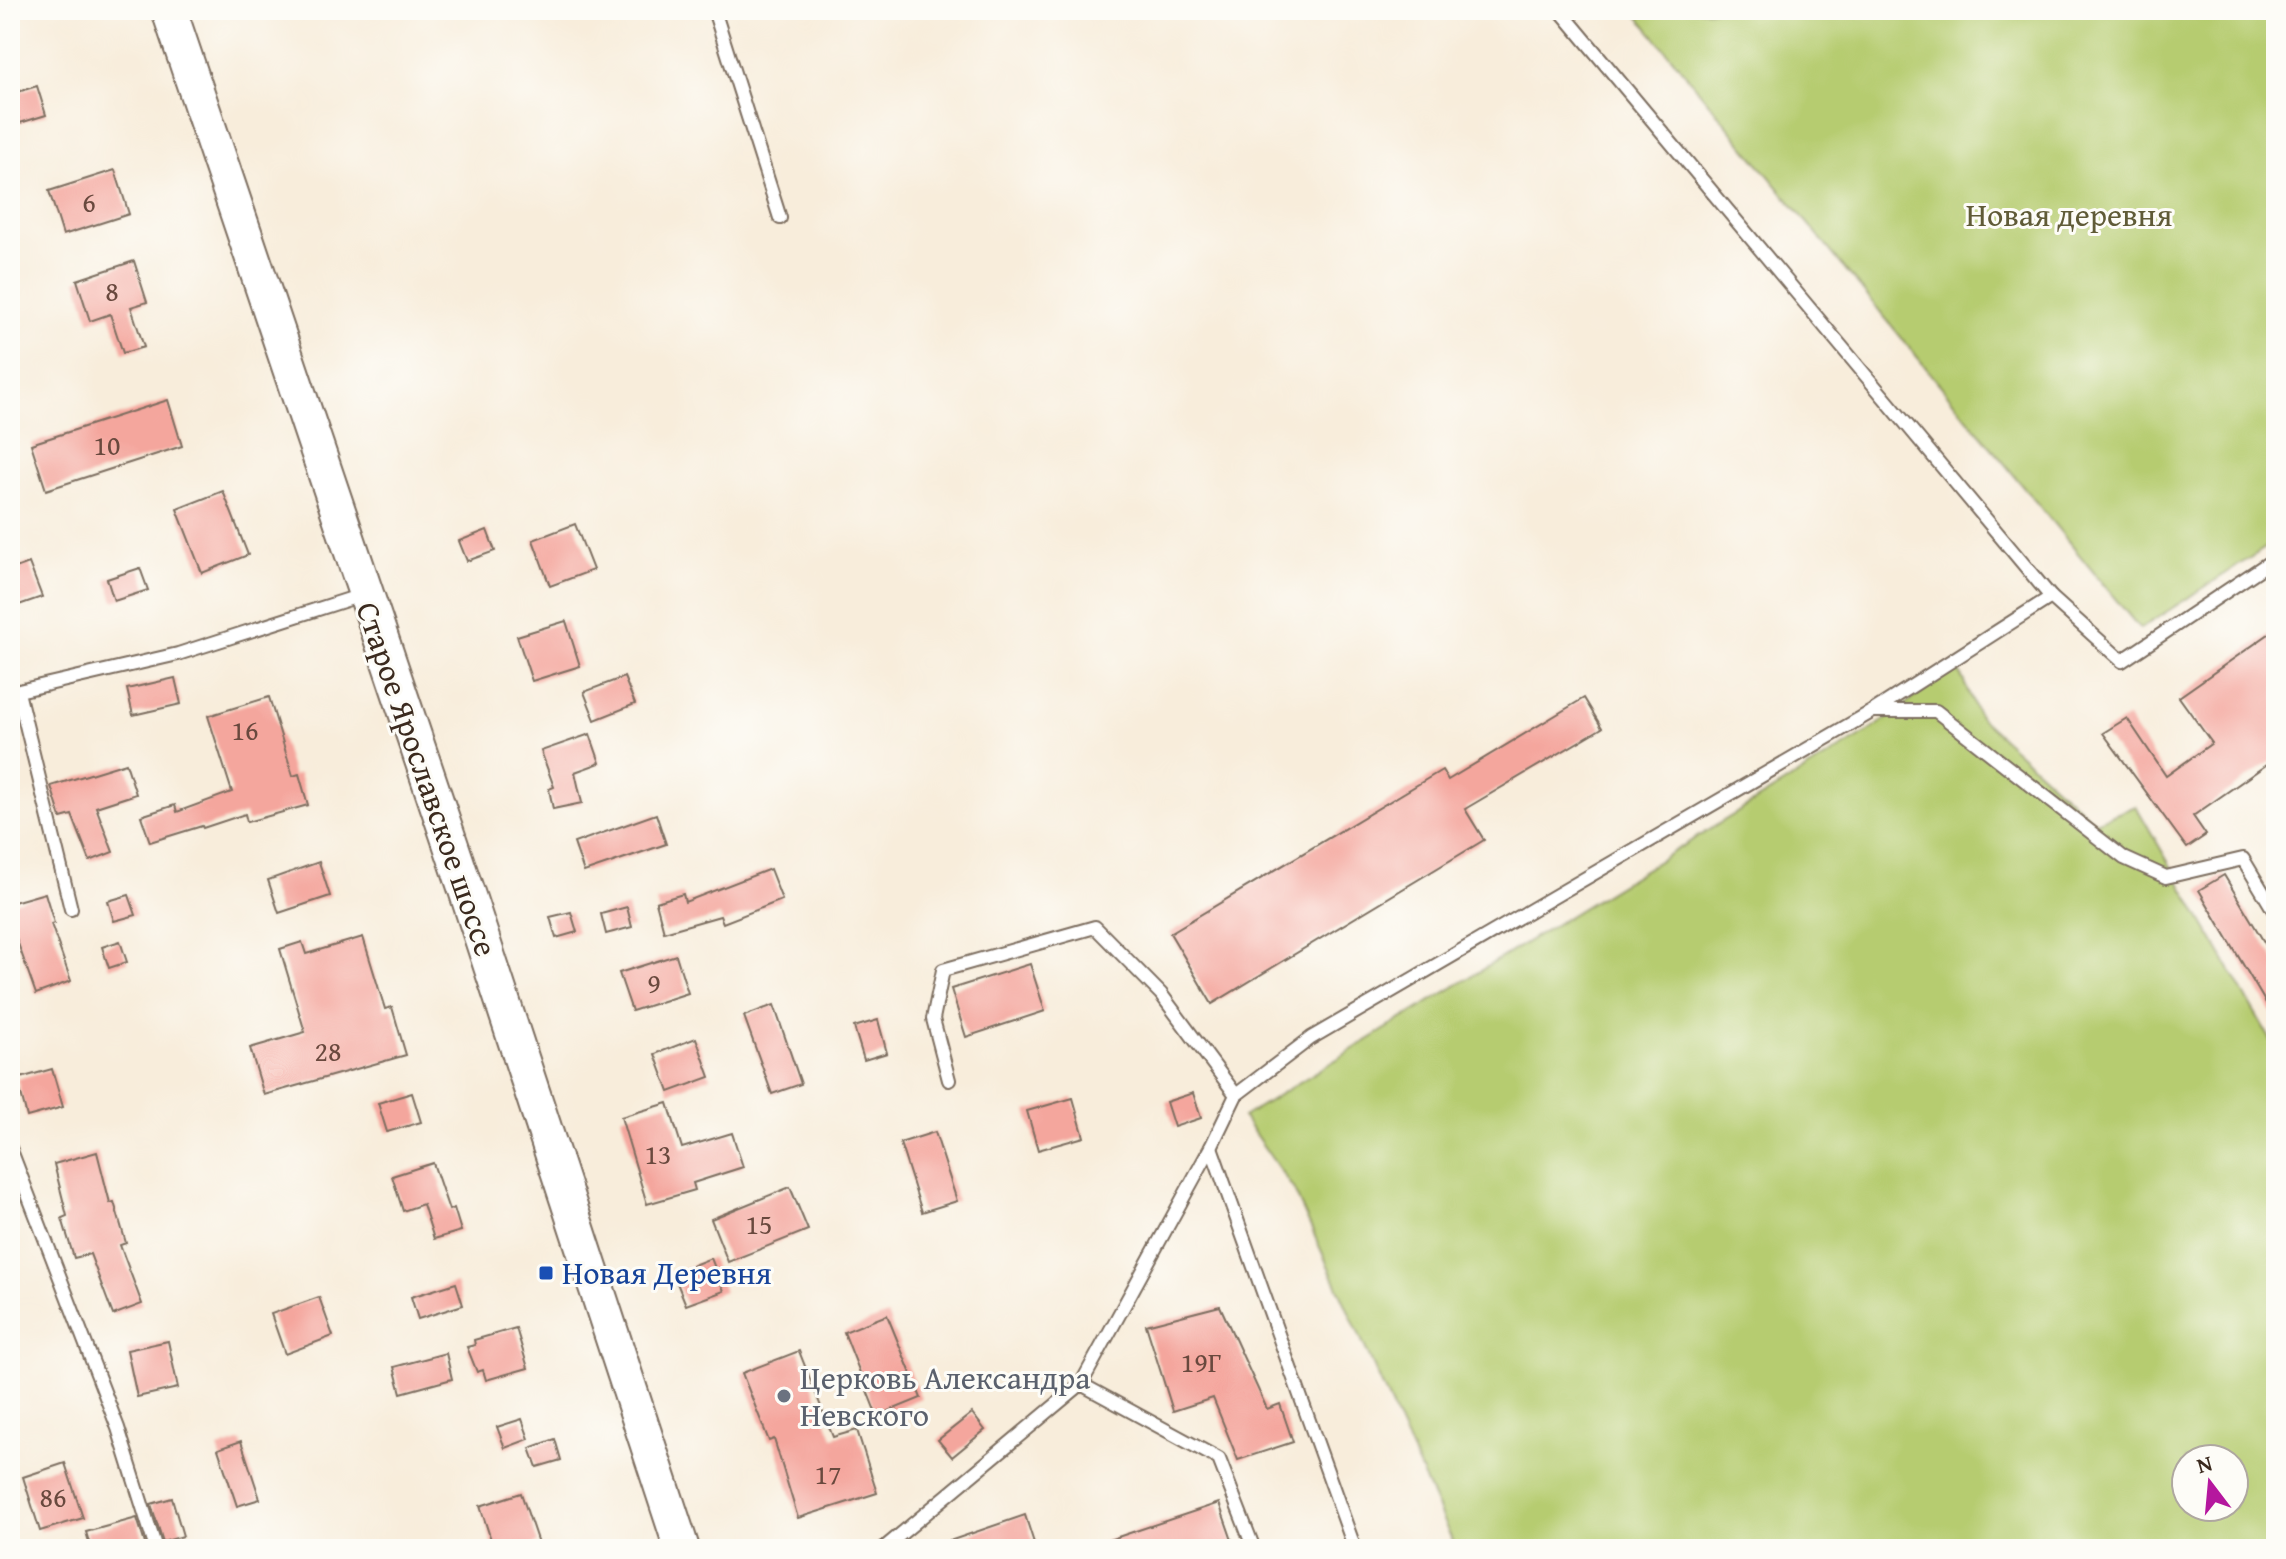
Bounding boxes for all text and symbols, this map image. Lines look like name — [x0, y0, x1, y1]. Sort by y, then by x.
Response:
house number: 6 — [82, 181, 96, 222]
park label: Новая деревня — [1966, 191, 2172, 238]
house number: 8 — [105, 270, 119, 311]
house number: 10 — [94, 424, 120, 465]
street label: Старое Ярославское шоссе — [345, 595, 510, 962]
house number: 16 — [232, 709, 258, 750]
house number: 9 — [647, 962, 661, 1003]
house number: 28 — [315, 1030, 341, 1071]
house number: 13 — [645, 1133, 671, 1174]
house number: 15 — [746, 1203, 772, 1244]
place label: Новая Деревня — [562, 1249, 772, 1296]
marker: Новая Деревня — [537, 1264, 555, 1282]
house number: 19Г — [1181, 1341, 1221, 1382]
place label: Церковь Александра Невского — [800, 1354, 1091, 1438]
marker: Церковь Александра Невского — [775, 1387, 793, 1405]
north arrow — [2170, 1443, 2250, 1523]
text: N — [2193, 1446, 2216, 1481]
house number: 17 — [815, 1453, 841, 1494]
house number: 86 — [40, 1476, 66, 1517]

